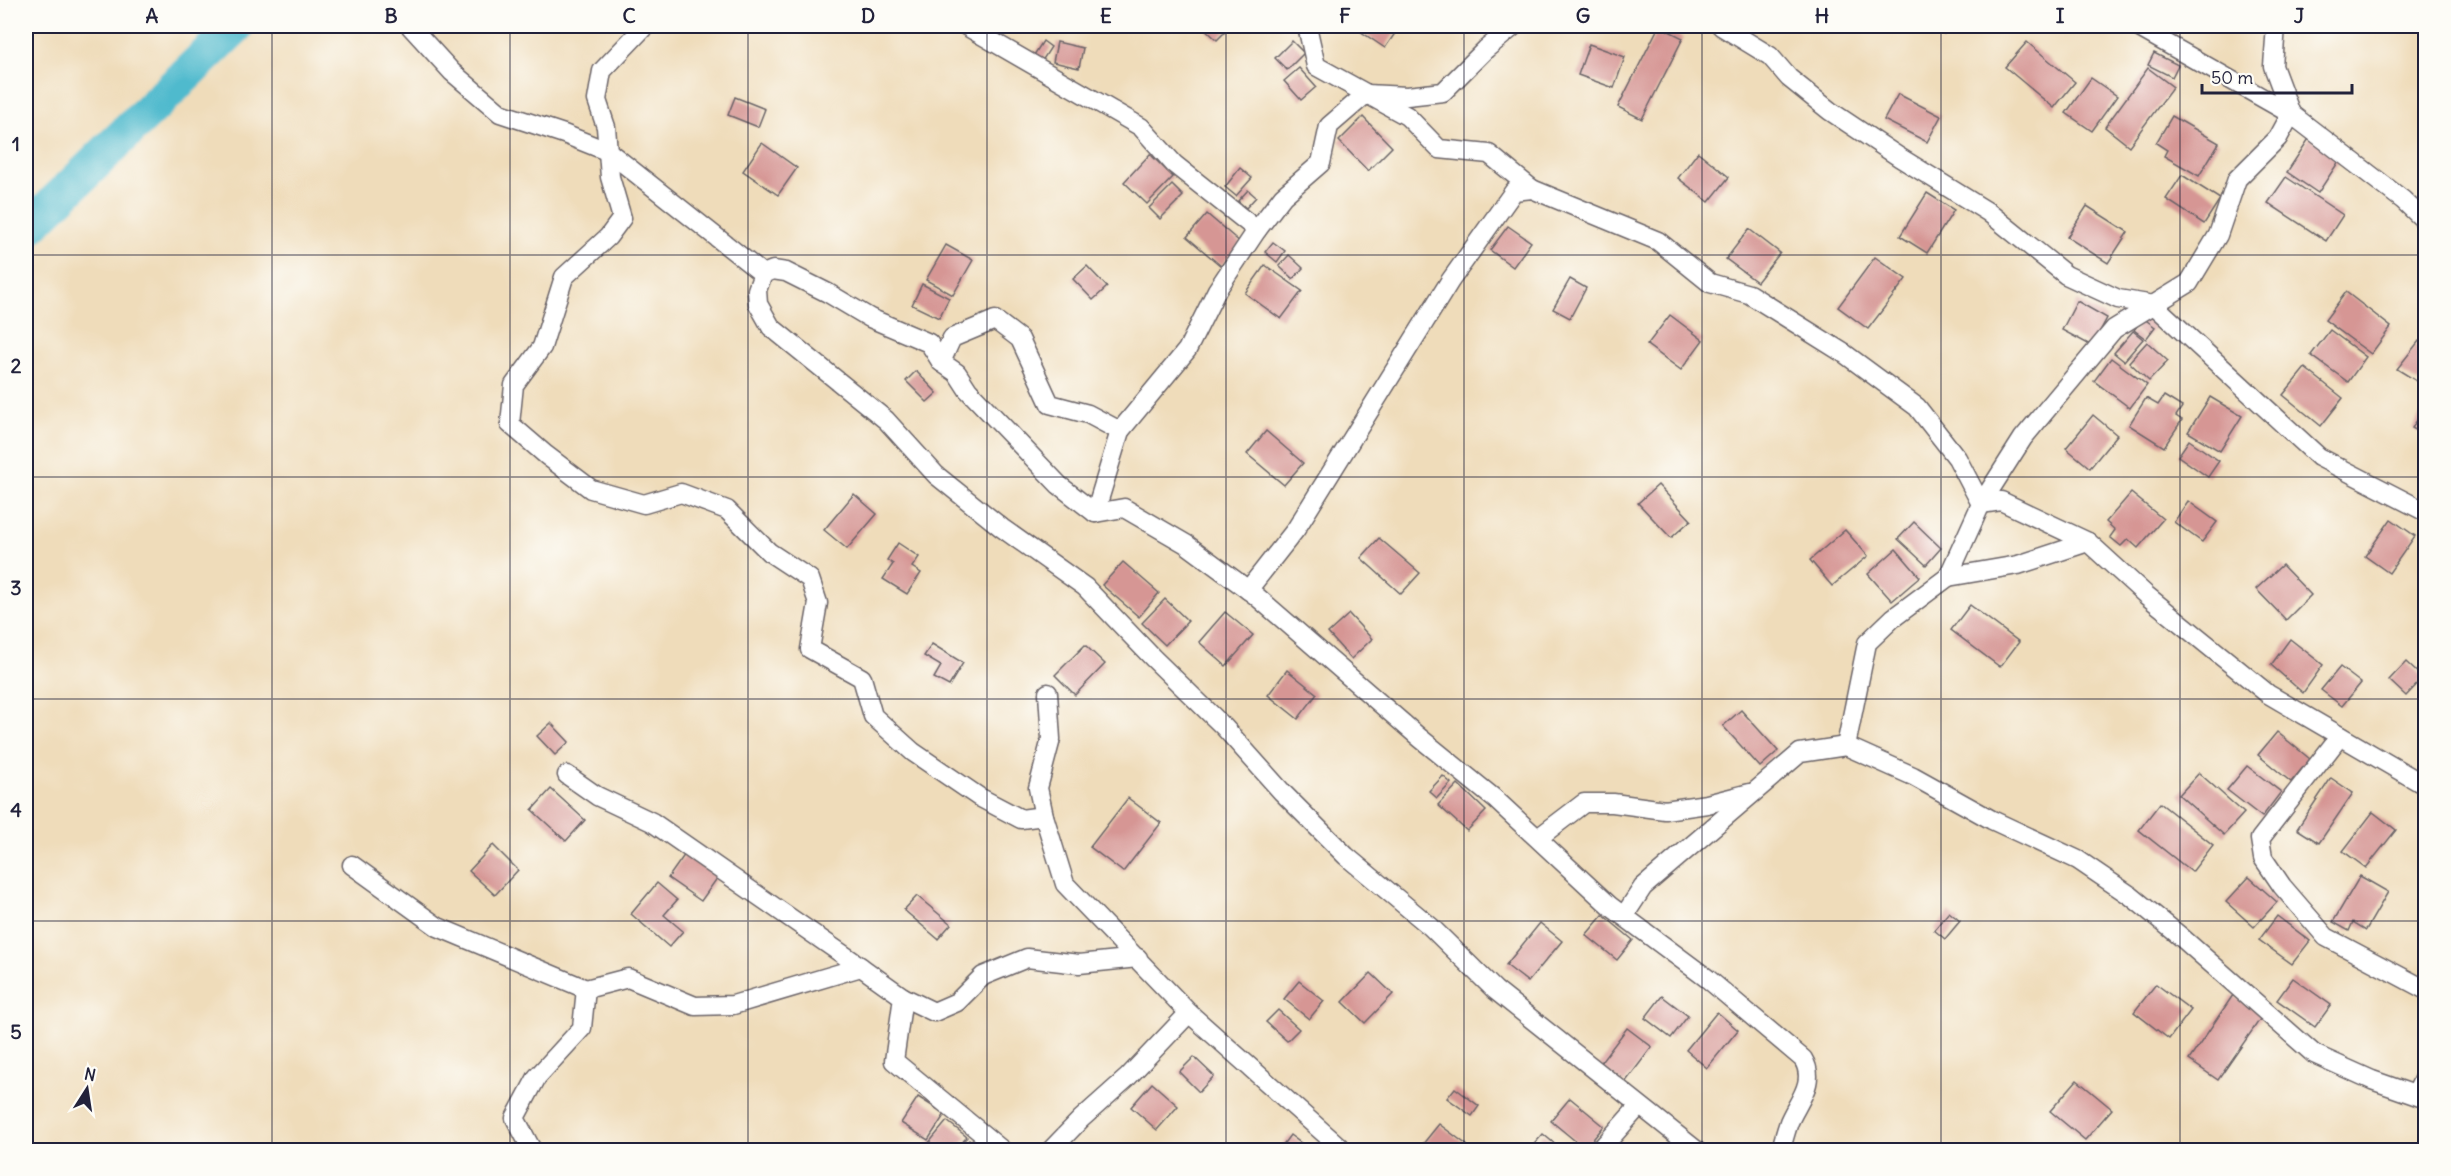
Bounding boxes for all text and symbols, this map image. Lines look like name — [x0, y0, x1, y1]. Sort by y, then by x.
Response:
text: A — [146, 3, 159, 28]
text: B — [384, 3, 398, 28]
text: C — [622, 3, 636, 28]
text: D — [861, 3, 875, 28]
text: E — [1100, 3, 1112, 28]
text: F — [1339, 3, 1351, 28]
text: G — [1576, 3, 1590, 28]
text: H — [1815, 3, 1829, 28]
text: I — [2056, 3, 2065, 28]
text: J — [2294, 3, 2305, 28]
scale bar — [2202, 57, 2352, 95]
text: 50 m — [2211, 66, 2253, 89]
text: 1 — [12, 131, 20, 156]
text: 2 — [11, 353, 22, 378]
text: 3 — [10, 575, 22, 600]
text: 4 — [10, 797, 22, 822]
text: 5 — [10, 1019, 22, 1044]
north arrow — [57, 1059, 117, 1119]
text: N — [83, 1063, 98, 1085]

